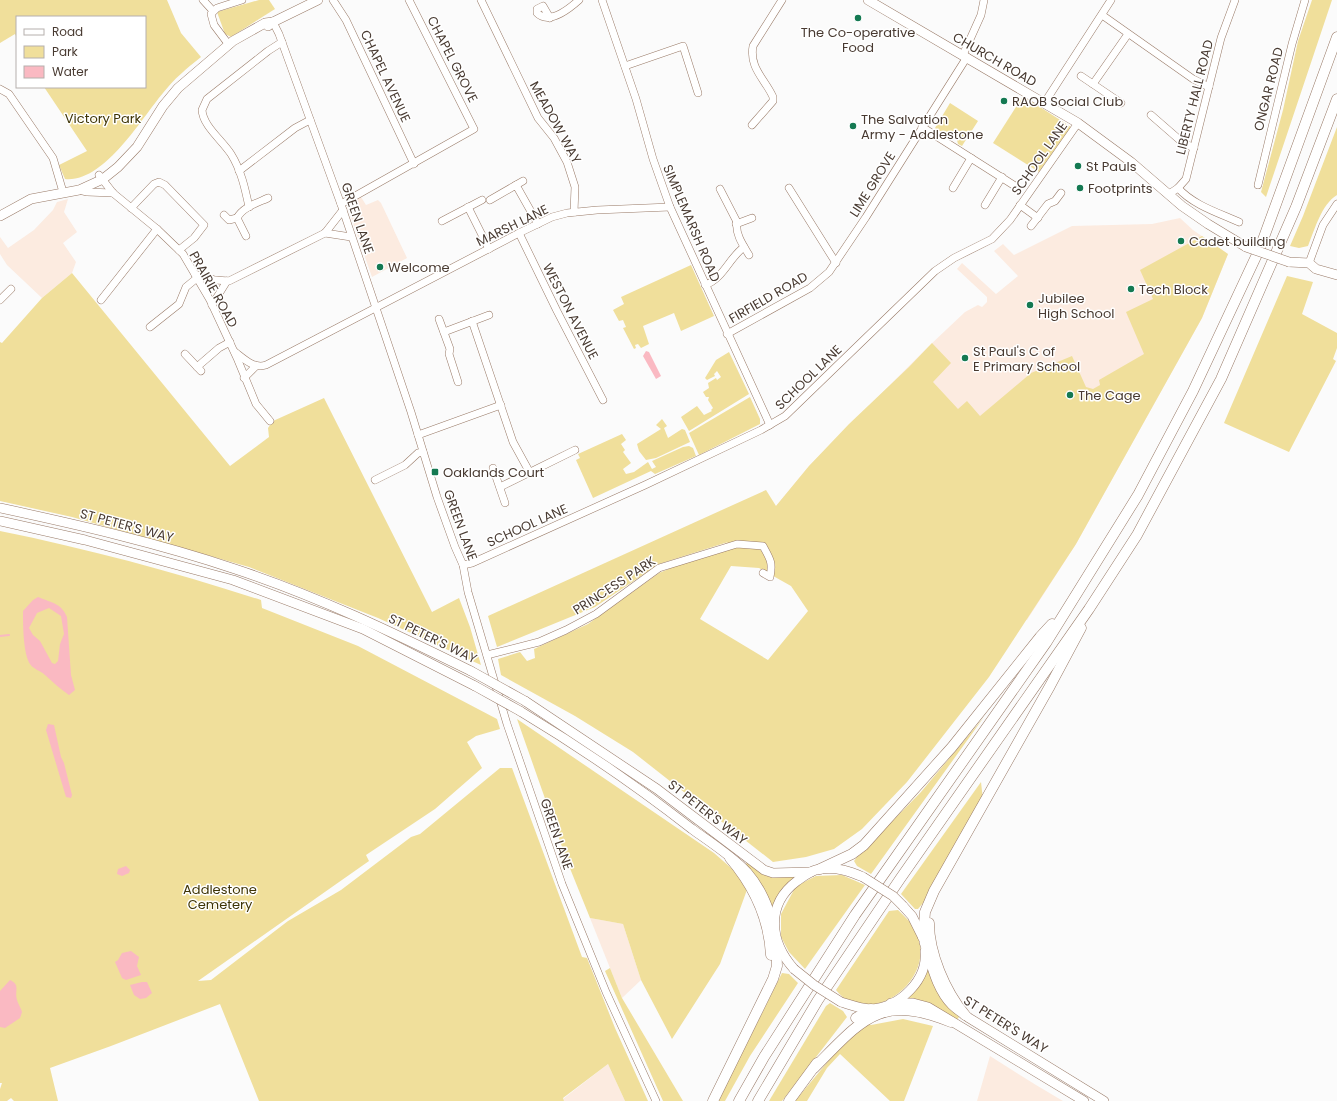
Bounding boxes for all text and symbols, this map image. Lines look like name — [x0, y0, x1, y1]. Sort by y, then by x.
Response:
street label: CHAPEL GROVE — [423, 13, 483, 106]
marker: The Co-operative Food — [853, 13, 863, 23]
legend — [16, 16, 146, 88]
text: Road — [52, 23, 83, 40]
place label: The Co-operative Food — [801, 23, 915, 57]
street label: CHAPEL AVENUE — [356, 27, 415, 125]
street label: CHURCH ROAD — [949, 28, 1040, 91]
street label: LIBERTY HALL ROAD — [1171, 38, 1218, 157]
text: Park — [52, 43, 79, 60]
street label: ONGAR ROAD — [1249, 45, 1288, 133]
text: Water — [52, 63, 89, 80]
street label: MEADOW WAY — [525, 78, 586, 167]
place label: RAOB Social Club — [1012, 92, 1123, 111]
marker: RAOB Social Club — [999, 96, 1009, 106]
park label: Victory Park — [65, 109, 142, 128]
place label: The Salvation Army - Addlestone — [861, 110, 983, 144]
street label: SCHOOL LANE — [1007, 117, 1072, 199]
marker: The Salvation Army - Addlestone — [848, 121, 858, 131]
street label: LIME GROVE — [845, 148, 900, 221]
place label: St Pauls — [1086, 157, 1137, 176]
marker: St Pauls — [1073, 161, 1083, 171]
street label: SIMPLEMARSH ROAD — [658, 162, 725, 285]
place label: Footprints — [1088, 179, 1153, 198]
street label: GREEN LANE — [336, 180, 379, 256]
marker: Footprints — [1075, 183, 1085, 193]
street label: MARSH LANE — [473, 200, 552, 251]
place label: Cadet building — [1189, 232, 1285, 251]
marker: Cadet building — [1176, 236, 1186, 246]
street label: PRAIRIE ROAD — [185, 248, 242, 331]
place label: Welcome — [388, 258, 450, 277]
street label: WESTON AVENUE — [538, 260, 603, 363]
marker: Welcome — [375, 262, 385, 272]
street label: FIRFIELD ROAD — [725, 267, 811, 328]
place label: Tech Block — [1139, 280, 1208, 299]
marker: Tech Block — [1126, 284, 1136, 294]
place label: Jubilee High School — [1038, 289, 1114, 323]
marker: Jubilee High School — [1025, 300, 1035, 310]
street label: SCHOOL LANE — [771, 341, 846, 414]
place label: St Paul's C of E Primary School — [973, 342, 1080, 376]
marker: St Paul's C of E Primary School — [960, 353, 970, 363]
place label: The Cage — [1078, 386, 1141, 405]
marker: The Cage — [1065, 390, 1075, 400]
place label: Oaklands Court — [443, 463, 545, 482]
marker: Oaklands Court — [430, 467, 440, 477]
street label: GREEN LANE — [439, 487, 482, 563]
street label: SCHOOL LANE — [484, 499, 571, 552]
street label: ST PETER'S WAY — [78, 504, 176, 547]
street label: PRINCESS PARK — [569, 551, 660, 619]
street label: ST PETER'S WAY — [385, 609, 481, 668]
street label: ST PETER'S WAY — [664, 775, 752, 850]
street label: GREEN LANE — [535, 796, 578, 872]
park label: Addlestone Cemetery — [183, 880, 257, 914]
street label: ST PETER'S WAY — [960, 991, 1052, 1058]

